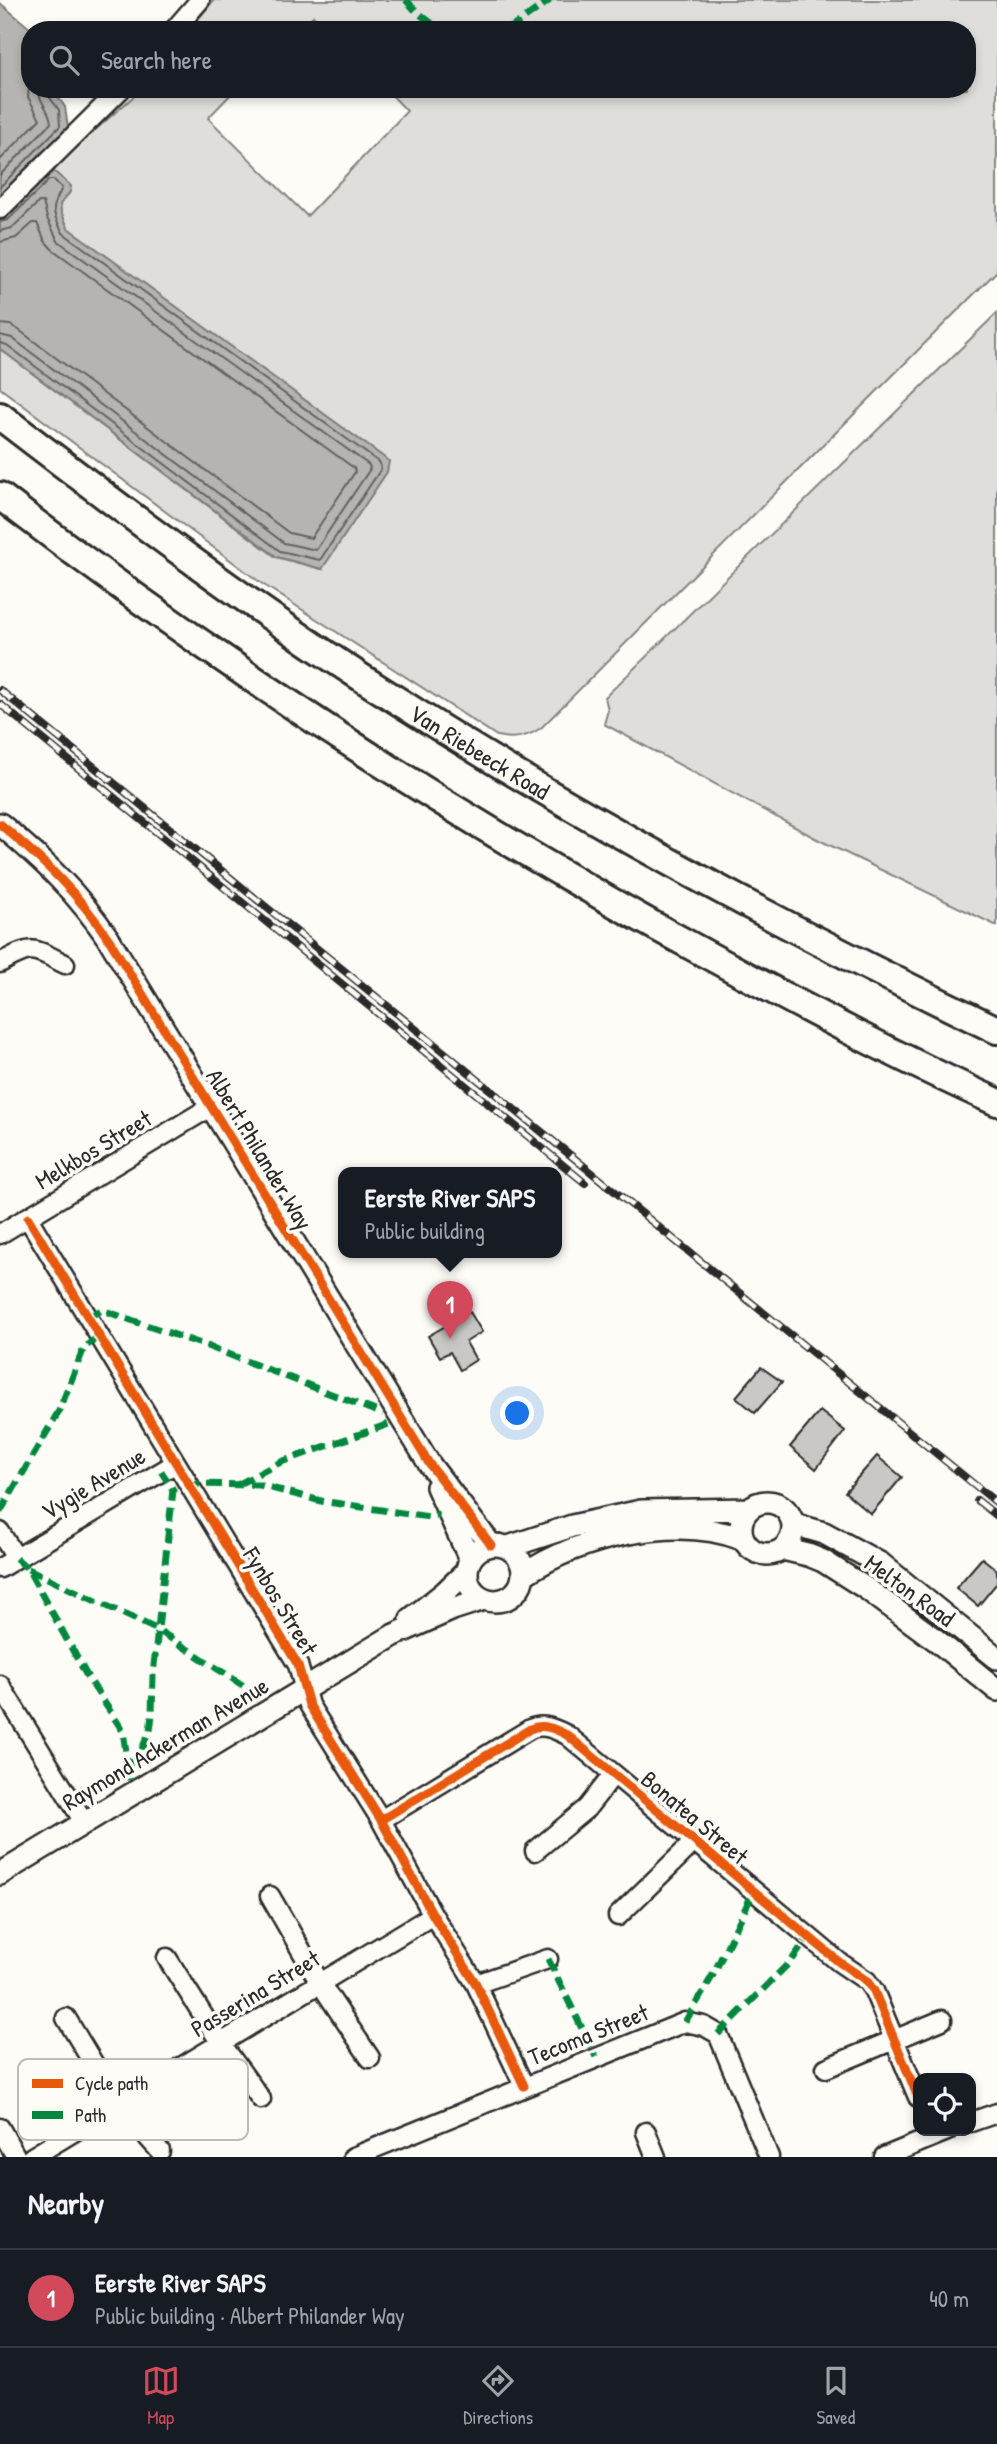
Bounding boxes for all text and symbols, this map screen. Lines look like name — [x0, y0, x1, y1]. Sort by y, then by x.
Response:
search box — [21, 21, 976, 98]
icon: search — [45, 41, 83, 79]
text: Search here — [101, 42, 212, 77]
street label: Van Riebeeck Road — [404, 697, 556, 807]
street label: Albert Philander Way — [199, 1063, 321, 1235]
street label: Melkbos Street — [29, 1101, 158, 1196]
popup — [338, 1167, 562, 1258]
text: Eerste River SAPS — [365, 1180, 535, 1215]
text: Public building — [365, 1215, 485, 1246]
pin: 1 — [427, 1281, 473, 1339]
your location — [500, 1396, 534, 1430]
street label: Vygie Avenue — [35, 1439, 151, 1526]
street label: Fynbos Street — [236, 1540, 326, 1661]
street label: Melton Road — [859, 1547, 961, 1633]
street label: Raymond Ackerman Avenue — [56, 1669, 274, 1817]
street label: Bonatea Street — [635, 1763, 756, 1872]
street label: Passerina Street — [185, 1941, 326, 2044]
street label: Tecoma Street — [523, 1995, 654, 2073]
legend — [18, 2059, 248, 2140]
text: Cycle path — [75, 2070, 148, 2096]
map controls — [913, 2073, 976, 2136]
button: locate — [913, 2073, 976, 2136]
text: Path — [75, 2102, 106, 2128]
text: Nearby — [28, 2183, 104, 2223]
text: Eerste River SAPS — [95, 2265, 266, 2300]
text: 1 — [47, 2283, 55, 2314]
text: 40 m — [929, 2283, 969, 2314]
text: Public building · Albert Philander Way — [95, 2300, 405, 2331]
tab: Map — [142, 2362, 180, 2430]
tab: Directions — [463, 2362, 533, 2430]
tab: Saved — [817, 2362, 855, 2430]

